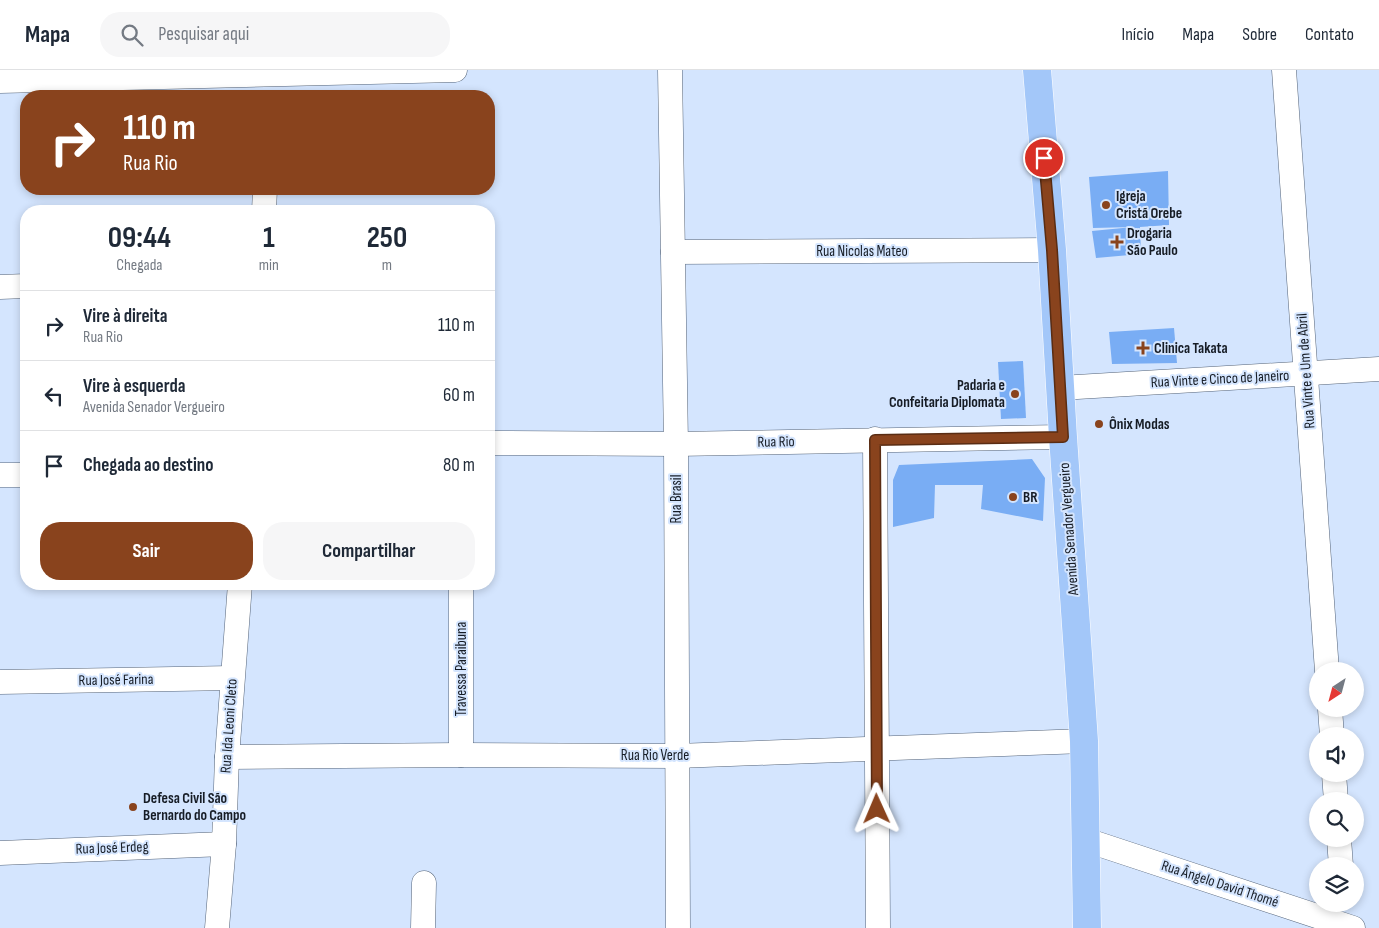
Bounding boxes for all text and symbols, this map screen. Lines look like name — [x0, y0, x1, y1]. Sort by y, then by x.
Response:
search box — [100, 12, 450, 57]
text: Mapa — [25, 20, 70, 49]
icon: search — [118, 21, 146, 49]
text: Pesquisar aqui — [158, 23, 249, 46]
text: Início — [1122, 24, 1154, 45]
text: Mapa — [1182, 24, 1214, 45]
text: Sobre — [1242, 24, 1277, 45]
text: Contato — [1305, 24, 1354, 45]
text: 110 m — [123, 107, 196, 150]
icon: right — [40, 110, 105, 175]
pin — [1023, 137, 1065, 179]
icon: arrive — [1030, 144, 1058, 172]
text: Rua Rio — [123, 150, 178, 177]
place label: Igreja Cristã Orebe — [1116, 187, 1182, 223]
marker: Igreja Cristã Orebe — [1100, 199, 1112, 211]
text: 09:44 — [108, 220, 171, 256]
text: 1 — [263, 220, 275, 256]
text: 250 — [367, 220, 407, 256]
place label: Drogaria São Paulo — [1127, 224, 1178, 260]
marker: Drogaria São Paulo — [1111, 236, 1123, 248]
street label: Rua Nicolas Mateo — [816, 242, 908, 261]
text: Chegada — [116, 256, 162, 275]
text: min — [259, 256, 279, 275]
text: m — [382, 256, 392, 275]
text: Vire à direita — [83, 305, 167, 328]
icon: right — [40, 312, 68, 340]
street label: Rua Vinte e Um de Abril — [1292, 313, 1320, 429]
text: 110 m — [438, 314, 475, 337]
text: Rua Rio — [83, 328, 123, 347]
place label: Clinica Takata — [1154, 339, 1228, 358]
marker: Clinica Takata — [1136, 341, 1150, 355]
street label: Rua Vinte e Cinco de Janeiro — [1150, 366, 1290, 392]
text: Vire à esquerda — [83, 375, 185, 398]
place label: Padaria e Confeitaria Diplomata — [889, 376, 1005, 412]
icon: left — [40, 382, 68, 410]
text: 60 m — [443, 384, 475, 407]
marker: Padaria e Confeitaria Diplomata — [1009, 388, 1021, 400]
text: Avenida Senador Vergueiro — [83, 398, 225, 417]
place label: Ônix Modas — [1109, 415, 1170, 434]
marker: Ônix Modas — [1093, 418, 1105, 430]
street label: Rua Rio — [757, 432, 795, 452]
icon: arrive — [40, 452, 68, 480]
text: Chegada ao destino — [83, 454, 213, 477]
text: 80 m — [443, 454, 475, 477]
street label: Avenida Senador Vergueiro — [1055, 462, 1083, 597]
street label: Rua Brasil — [667, 475, 686, 523]
place label: BR — [1023, 488, 1038, 507]
marker: BR — [1007, 491, 1019, 503]
button: Sair — [40, 522, 253, 580]
button: Compartilhar — [263, 522, 475, 580]
street label: Travessa Paraibuna — [452, 622, 471, 716]
north arrow — [1309, 662, 1364, 718]
map controls — [1309, 662, 1364, 912]
street label: Rua José Farina — [78, 670, 154, 690]
street label: Rua Ida Leoni Cleto — [216, 678, 242, 774]
button: sound — [1309, 727, 1364, 782]
street label: Rua Rio Verde — [621, 746, 689, 765]
position arrow — [850, 782, 902, 834]
place label: Defesa Civil São Bernardo do Campo — [143, 789, 246, 825]
button: search — [1309, 792, 1364, 847]
marker: Defesa Civil São Bernardo do Campo — [127, 801, 139, 813]
street label: Rua José Erdeg — [75, 837, 149, 859]
street label: Rua Ângelo David Thomé — [1159, 856, 1281, 912]
button: layers — [1309, 857, 1364, 912]

